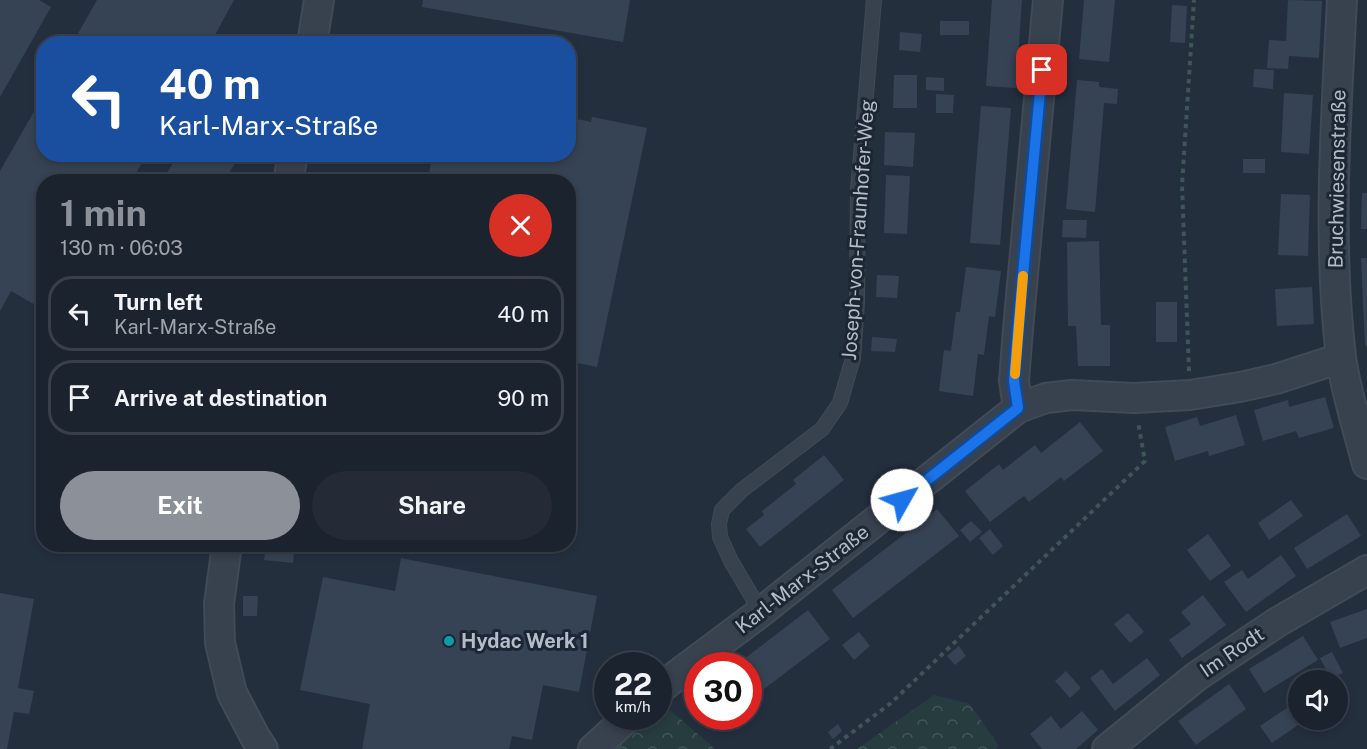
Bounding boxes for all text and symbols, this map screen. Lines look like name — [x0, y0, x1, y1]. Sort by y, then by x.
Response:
pin — [1016, 44, 1067, 95]
icon: arrive — [1025, 53, 1058, 86]
text: 40 m — [159, 59, 261, 108]
icon: left — [60, 60, 138, 138]
street label: Bruchwiesenstraße — [1323, 89, 1351, 269]
street label: Joseph-von-Fraunhofer-Weg — [837, 99, 879, 361]
text: Karl-Marx-Straße — [159, 109, 378, 141]
text: 1 min — [60, 192, 147, 234]
button: close — [489, 194, 552, 257]
text: 130 m · 06:03 — [60, 236, 183, 260]
text: Turn left — [114, 289, 203, 315]
icon: left — [63, 297, 96, 330]
text: 40 m — [497, 301, 549, 327]
text: Karl-Marx-Straße — [114, 315, 276, 339]
icon: arrive — [63, 381, 96, 414]
text: Arrive at destination — [114, 385, 327, 411]
text: 90 m — [498, 385, 549, 411]
position arrow — [870, 468, 934, 532]
button: Exit — [60, 471, 300, 540]
button: Share — [312, 471, 552, 540]
street label: Karl-Marx-Straße — [731, 520, 873, 638]
street label: Im Rodt — [1195, 622, 1269, 682]
place label: Hydac Werk 1 — [461, 629, 589, 653]
marker: Hydac Werk 1 — [442, 634, 456, 648]
speed limit sign: 30 — [684, 652, 762, 730]
text: 22 — [614, 666, 652, 702]
map controls — [1288, 670, 1348, 730]
button: sound — [1288, 670, 1348, 730]
text: km/h — [615, 698, 651, 715]

